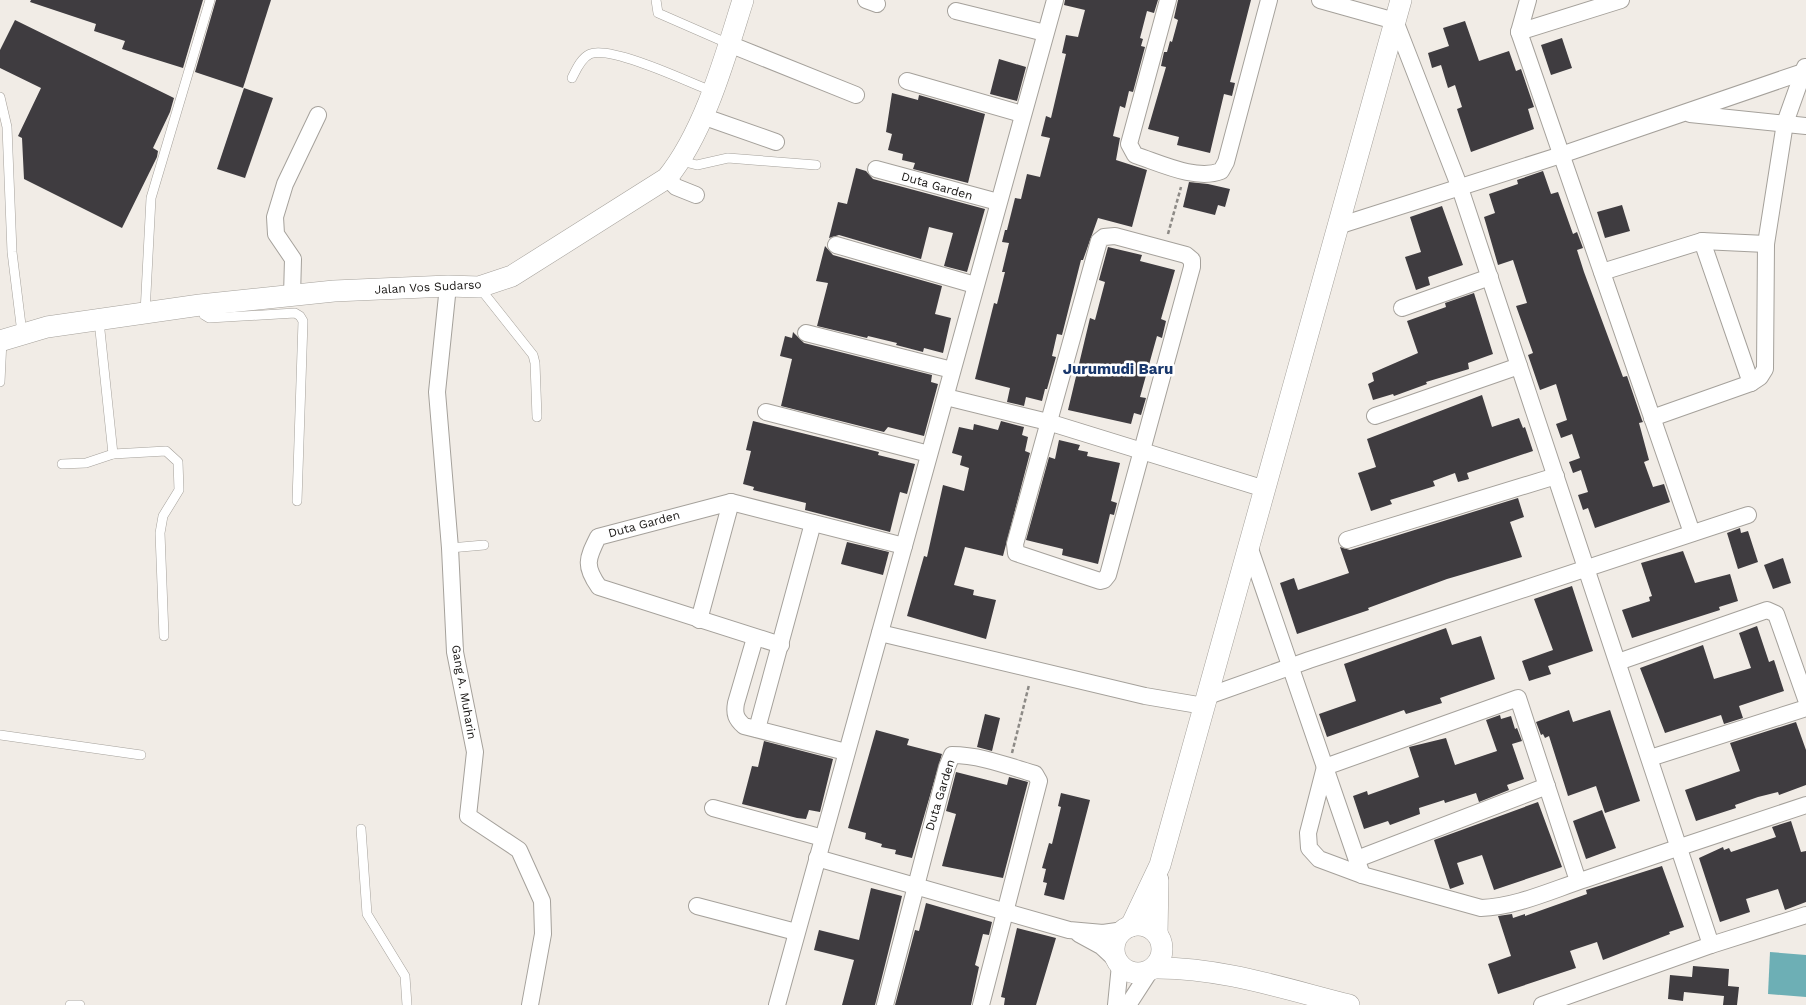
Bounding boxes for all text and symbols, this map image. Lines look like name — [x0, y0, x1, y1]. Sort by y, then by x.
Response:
street label: Duta Garden — [900, 169, 974, 203]
street label: Jalan Vos Sudarso — [374, 277, 482, 297]
district label: Jurumudi Baru — [1063, 360, 1173, 378]
street label: Duta Garden — [607, 508, 681, 540]
street label: Gang A. Muharin — [449, 644, 479, 740]
street label: Duta Garden — [923, 758, 957, 832]

